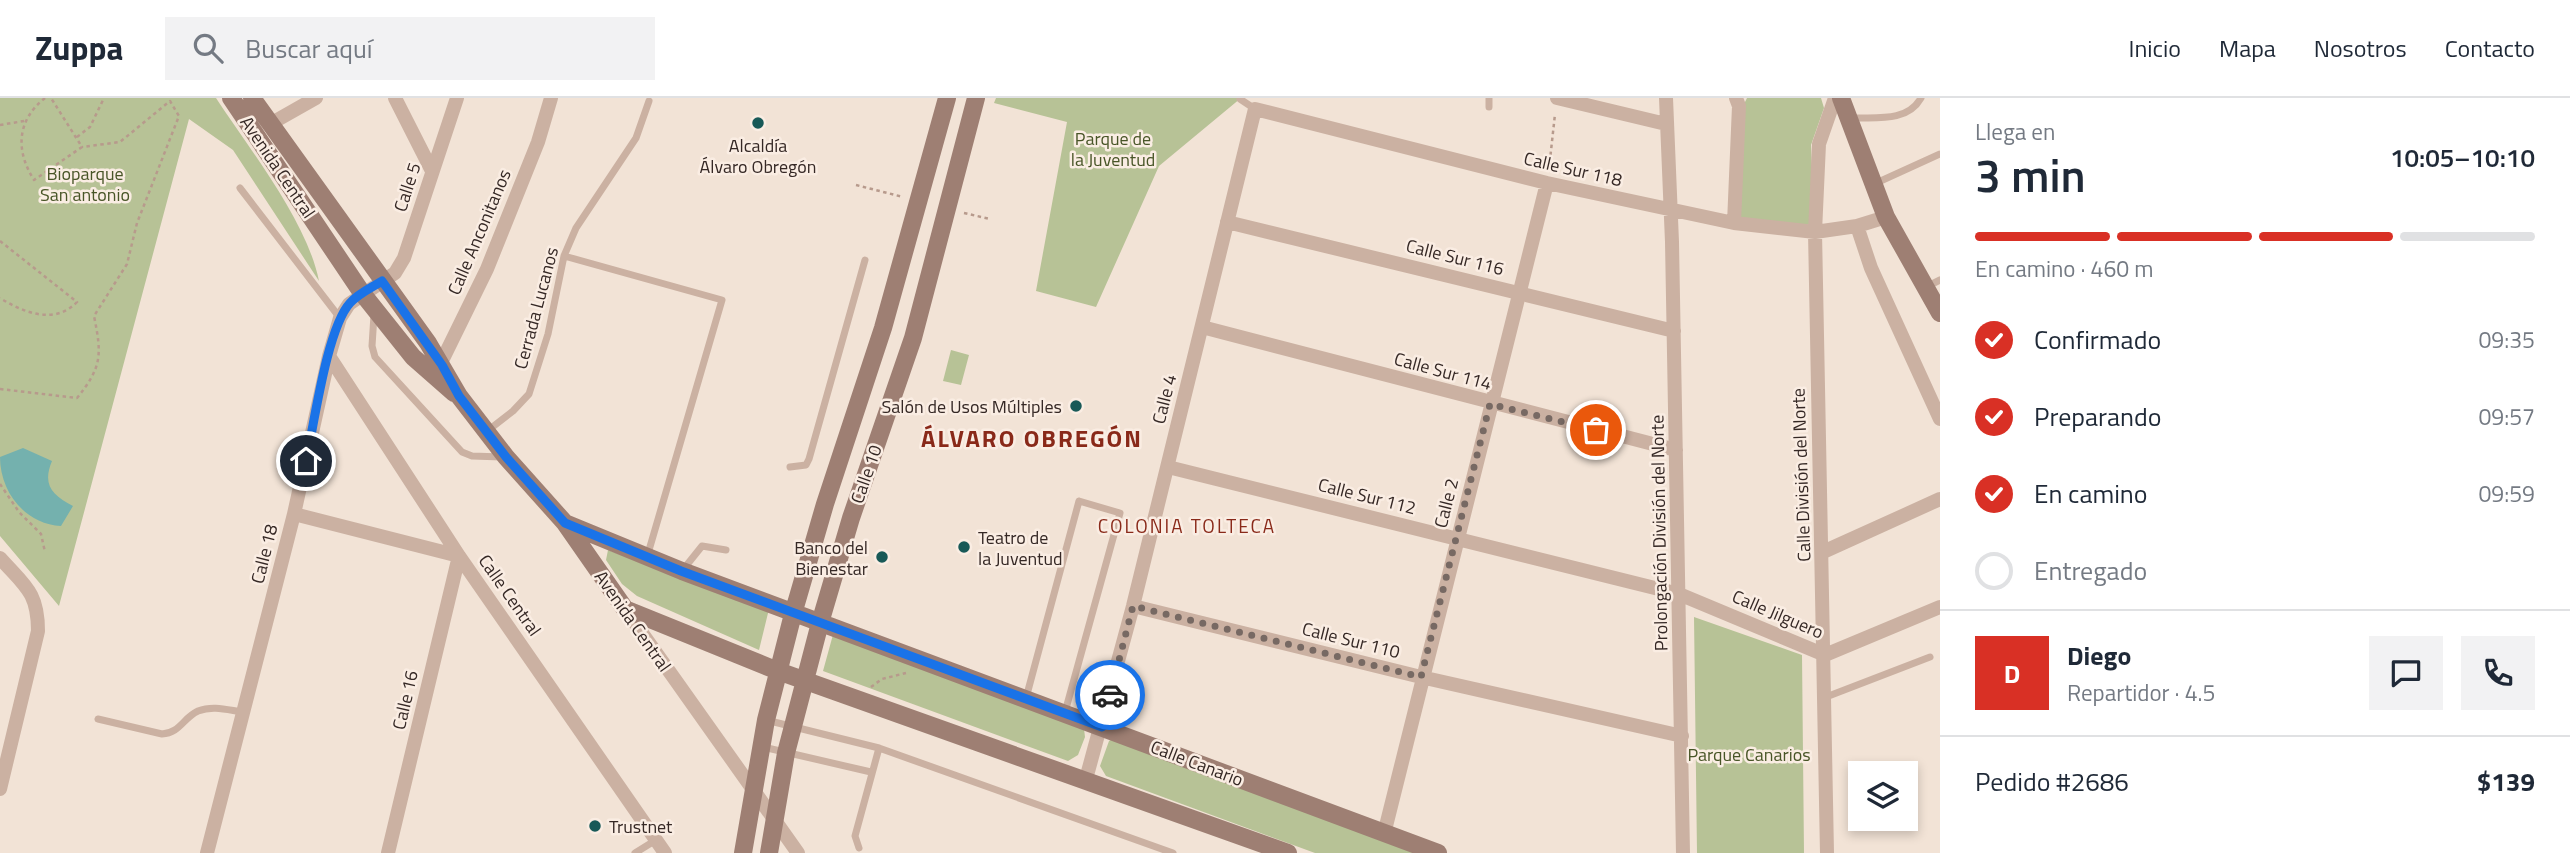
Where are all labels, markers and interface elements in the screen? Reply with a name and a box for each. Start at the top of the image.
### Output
search box [165,17,655,80]
text: Zuppa [35,23,123,73]
icon: search [189,29,227,67]
text: Buscar aquí [245,29,373,68]
text: Inicio [2129,30,2181,66]
text: Mapa [2219,30,2276,66]
text: Nosotros [2314,30,2407,66]
text: Contacto [2445,30,2535,66]
street label: Avenida Central [234,110,322,224]
text: Llega en [1975,114,2055,149]
marker: Alcaldía Álvaro Obregón [750,115,766,131]
park label: Parque de la Juventud [1071,125,1155,173]
place label: Alcaldía Álvaro Obregón [700,132,816,180]
text: 10:05–10:10 [2390,138,2535,177]
text: 3 min [1975,140,2086,210]
street label: Calle Sur 118 [1521,145,1625,193]
street label: Calle 5 [386,159,428,215]
park label: Bioparque San antonio [40,160,130,208]
street label: Calle Anconitanos [440,165,518,299]
street label: Calle Sur 116 [1403,232,1507,282]
street label: Cerrada Lucanos [507,244,565,372]
text: En camino · 460 m [1975,251,2153,286]
text: Confirmado [2034,320,2161,359]
icon: check [1975,321,2013,359]
text: 09:35 [2478,322,2535,357]
street label: Calle Sur 114 [1391,345,1495,397]
street label: Calle 4 [1145,371,1183,427]
street label: Calle División del Norte [1784,388,1818,562]
place label: Salón de Usos Múltiples [881,393,1062,420]
text: Preparando [2034,397,2161,436]
marker: Salón de Usos Múltiples [1068,398,1084,414]
icon: check [1975,398,2013,436]
text: 09:57 [2478,399,2535,434]
pin [1566,400,1626,460]
icon: bag [1577,411,1615,449]
street label: Prolongación División del Norte [1643,415,1675,651]
district label: ÁLVARO OBREGÓN [921,420,1143,456]
pin [276,431,336,491]
street label: Calle 10 [843,441,889,507]
icon: home [287,442,325,480]
street label: Calle Sur 112 [1315,471,1419,521]
text: En camino [2034,474,2148,513]
street label: Calle 2 [1427,475,1465,531]
icon: check [1975,475,2013,513]
text: 09:59 [2478,476,2535,511]
district label: COLONIA TOLTECA [1098,511,1276,540]
street label: Calle 18 [244,521,284,587]
place label: Teatro de la Juventud [978,524,1063,572]
place label: Banco del Bienestar [794,534,868,582]
marker: Teatro de la Juventud [956,539,972,555]
street label: Calle Central [472,549,548,641]
marker: Banco del Bienestar [874,549,890,565]
text: Entregado [2034,551,2147,590]
street label: Avenida Central [588,565,678,677]
street label: Calle Jilguero [1728,583,1828,645]
street label: Calle Sur 110 [1299,615,1403,665]
text: Diego [2067,636,2131,675]
button: chat [2369,636,2443,710]
button: phone [2461,636,2535,710]
text: D [2004,654,2020,693]
courier [1075,660,1145,730]
street label: Calle 16 [385,668,425,732]
text: Repartidor · 4.5 [2067,675,2215,710]
icon: car [1091,676,1129,714]
street label: Calle Canario [1147,733,1247,793]
park label: Parque Canarios [1687,741,1811,768]
map controls [1848,761,1918,831]
button: layers [1848,761,1918,831]
text: Pedido #2686 [1975,762,2129,801]
text: $139 [2477,762,2535,801]
place label: Trustnet [609,813,673,840]
marker: Trustnet [587,818,603,834]

